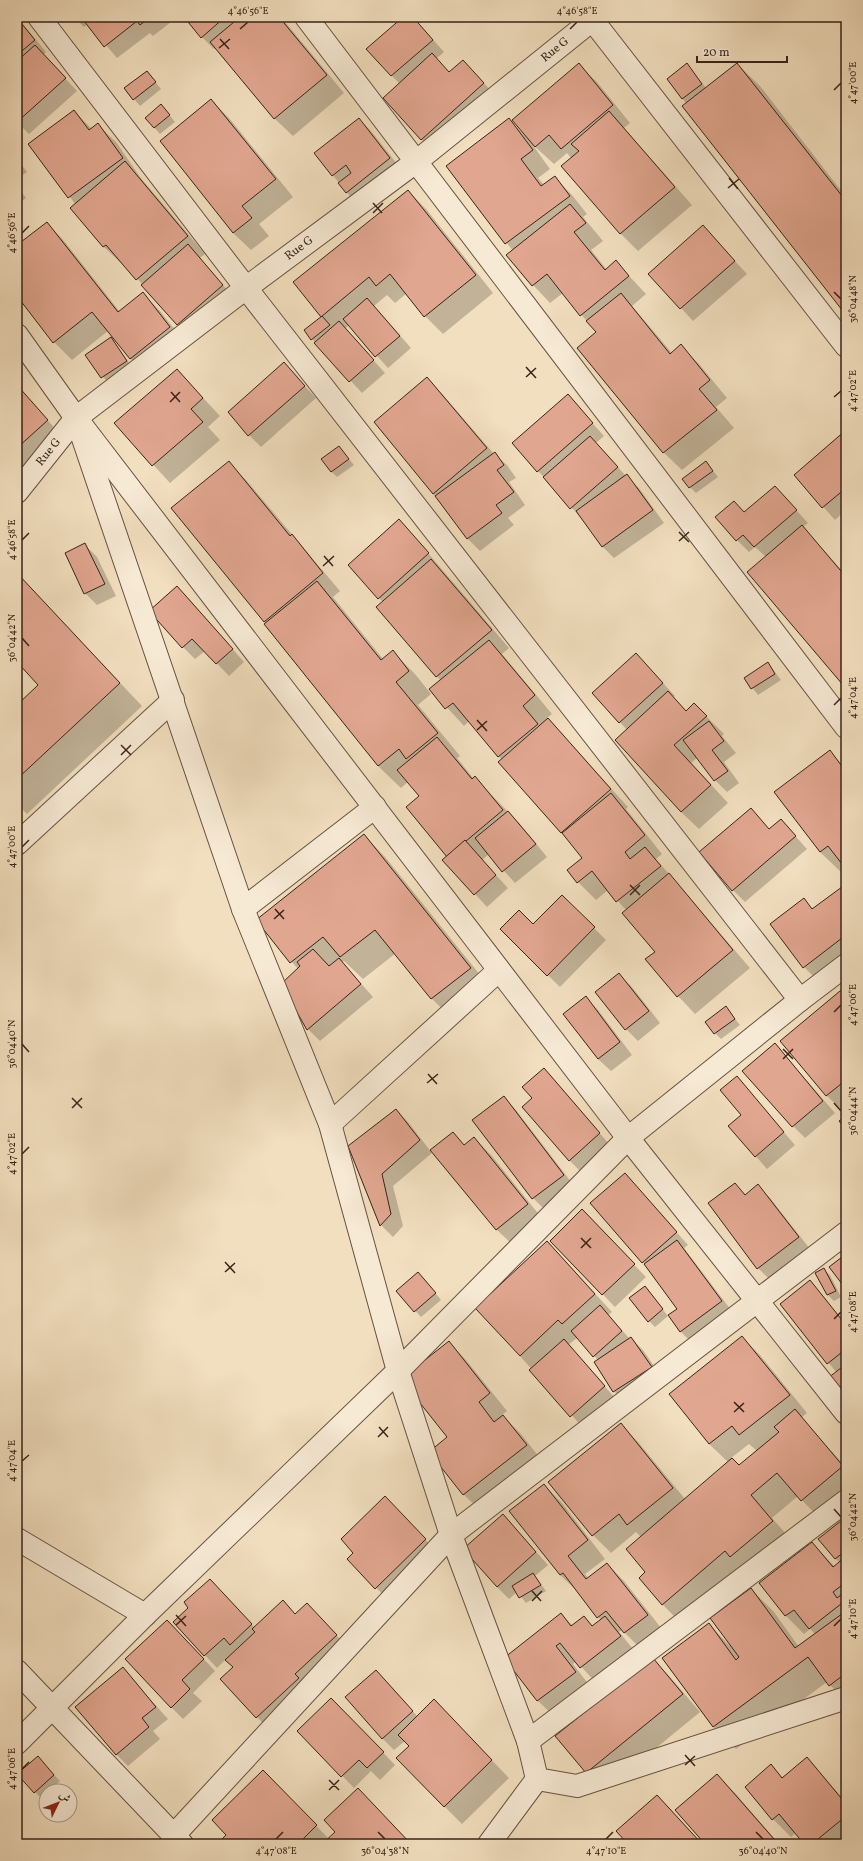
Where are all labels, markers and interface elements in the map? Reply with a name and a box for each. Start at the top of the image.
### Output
text: 4°46'56"E [228,4,268,18]
text: 4°46'58"E [557,4,597,18]
street label: Rue G [538,34,573,66]
scale bar [697,38,787,64]
text: 20 m [703,45,730,61]
text: 4°47'00"E [846,62,860,104]
text: 4°46'56"E [5,213,19,253]
street label: Rue G [282,233,317,264]
text: 36°04'48"N [846,274,860,323]
text: 4°47'02"E [846,370,860,412]
street label: Rue G [33,435,65,470]
text: 4°46'58"E [5,520,19,560]
text: 36°04'42"N [5,613,19,662]
text: 4°47'04"E [846,677,860,719]
text: 4°47'00"E [5,826,19,868]
text: 4°47'06"E [846,984,860,1026]
text: 36°04'40"N [5,1019,19,1068]
text: 36°04'44"N [846,1086,860,1135]
text: 4°47'02"E [5,1133,19,1175]
text: 4°47'08"E [846,1291,860,1333]
text: 4°47'04"E [5,1440,19,1482]
text: 36°04'42"N [846,1492,860,1541]
text: 4°47'10"E [846,1599,860,1639]
text: 4°47'06"E [5,1748,19,1790]
north arrow [38,1783,78,1823]
text: ش [55,1788,73,1806]
text: 4°47'08"E [255,1844,297,1858]
text: 36°04'38"N [361,1844,410,1858]
text: 4°47'10"E [586,1844,626,1858]
text: 36°04'40"N [739,1844,788,1858]

